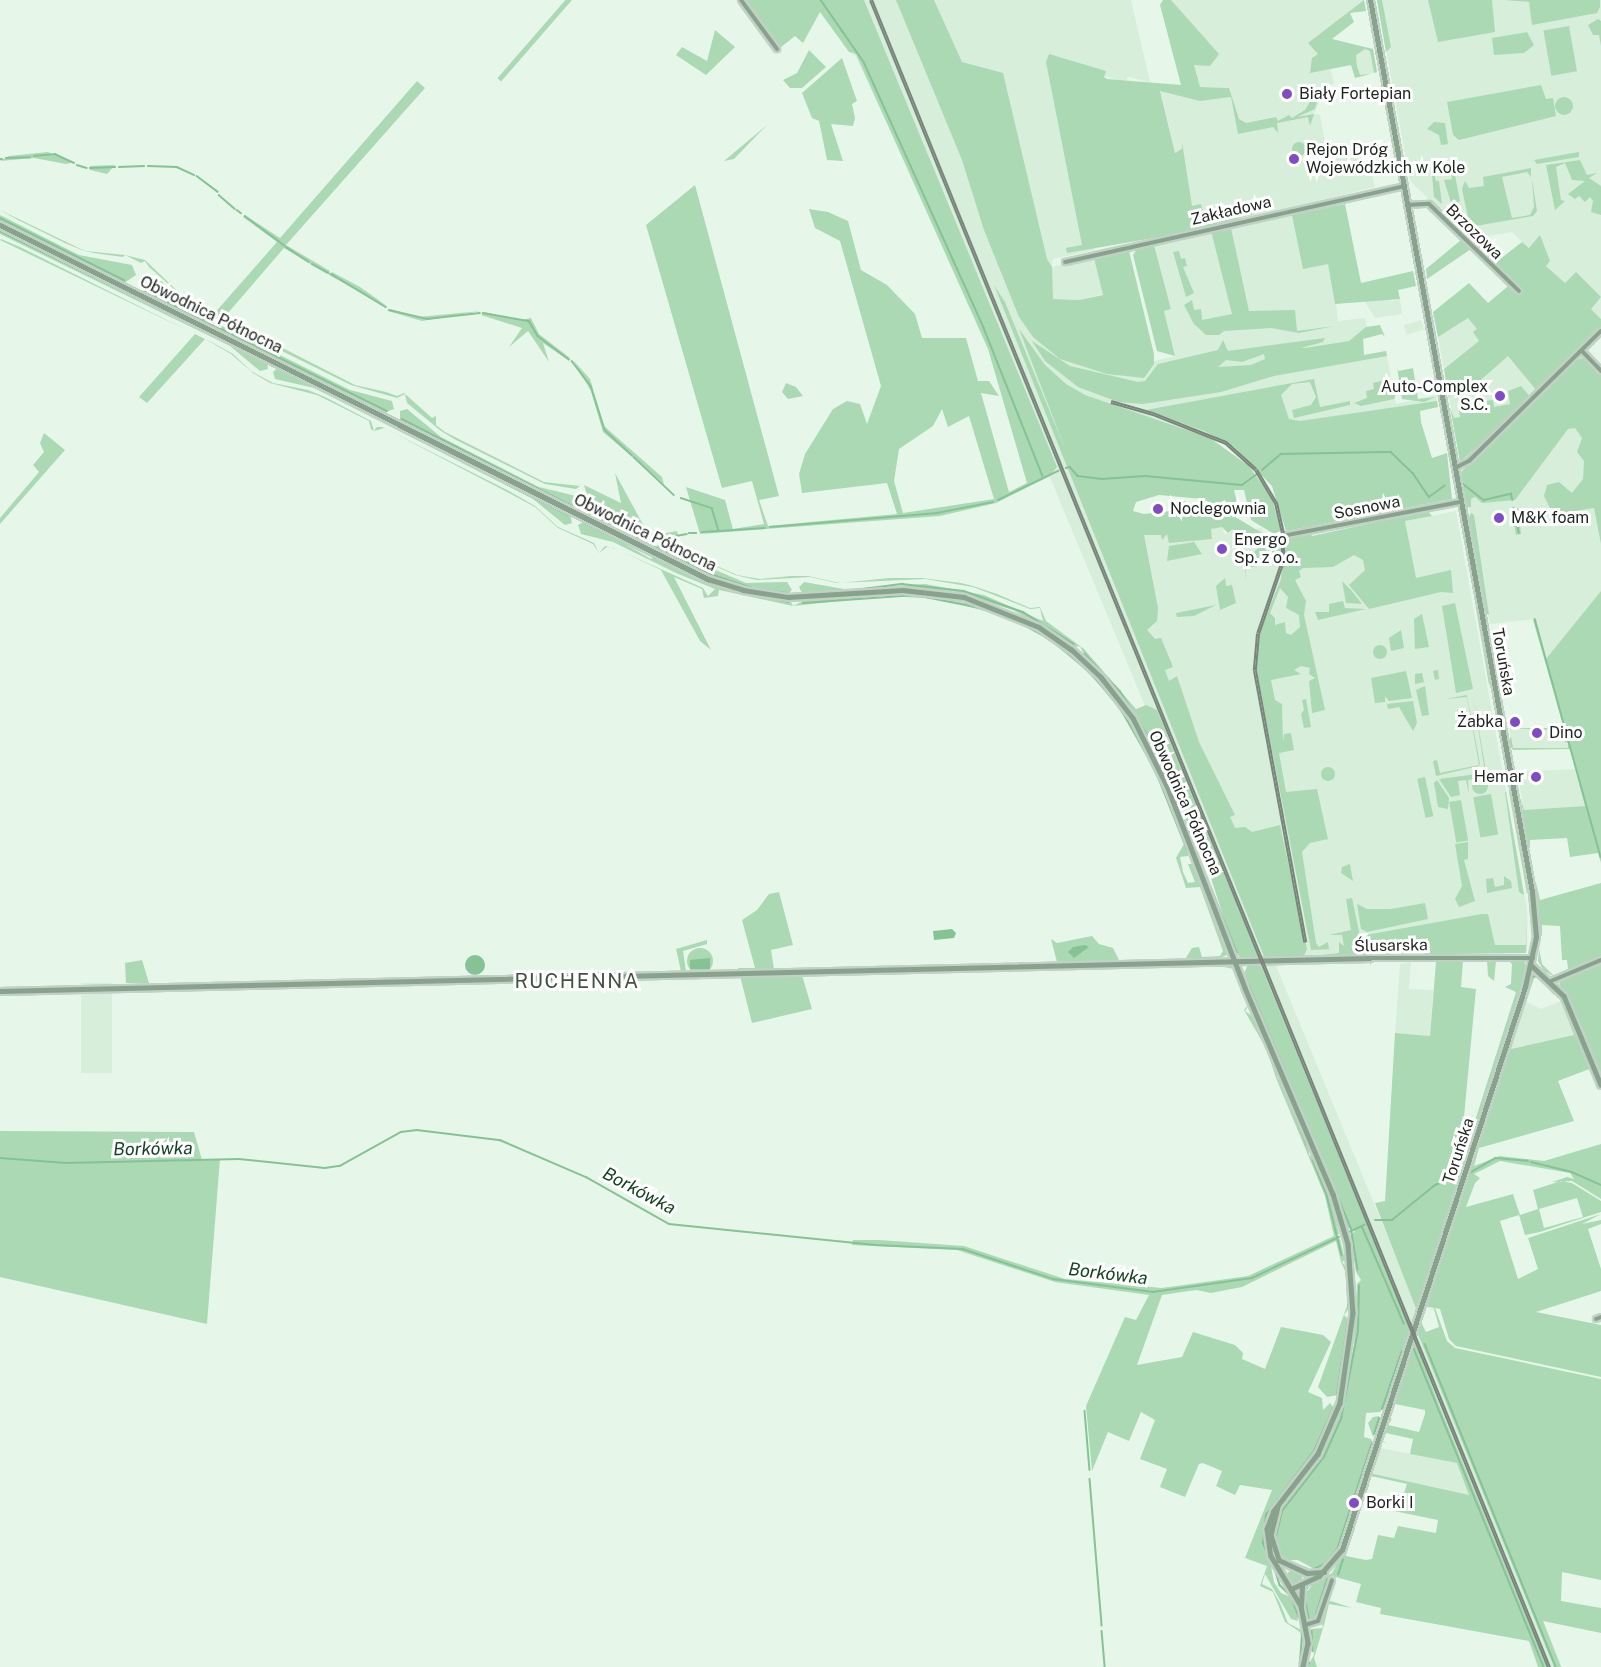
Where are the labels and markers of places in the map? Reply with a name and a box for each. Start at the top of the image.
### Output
place label: Biały Fortepian [1299,84,1411,104]
marker: Biały Fortepian [1280,87,1294,101]
place label: Rejon Dróg Wojewódzkich w Kole [1306,140,1465,178]
marker: Rejon Dróg Wojewódzkich w Kole [1287,152,1301,166]
place label: Auto-Complex S.C. [1381,377,1488,415]
marker: Auto-Complex S.C. [1493,389,1507,403]
place label: Noclegownia [1170,499,1266,519]
marker: Noclegownia [1151,502,1165,516]
place label: M&K foam [1511,508,1589,528]
marker: M&K foam [1492,511,1506,525]
place label: Energo Sp. z o.o. [1234,530,1299,568]
marker: Energo Sp. z o.o. [1215,542,1229,556]
place label: Żabka [1457,712,1503,732]
marker: Żabka [1508,715,1522,729]
place label: Dino [1549,723,1582,743]
marker: Dino [1530,726,1544,740]
place label: Hemar [1474,767,1524,787]
marker: Hemar [1529,770,1543,784]
place label: Borki I [1366,1493,1413,1513]
marker: Borki I [1347,1496,1361,1510]

